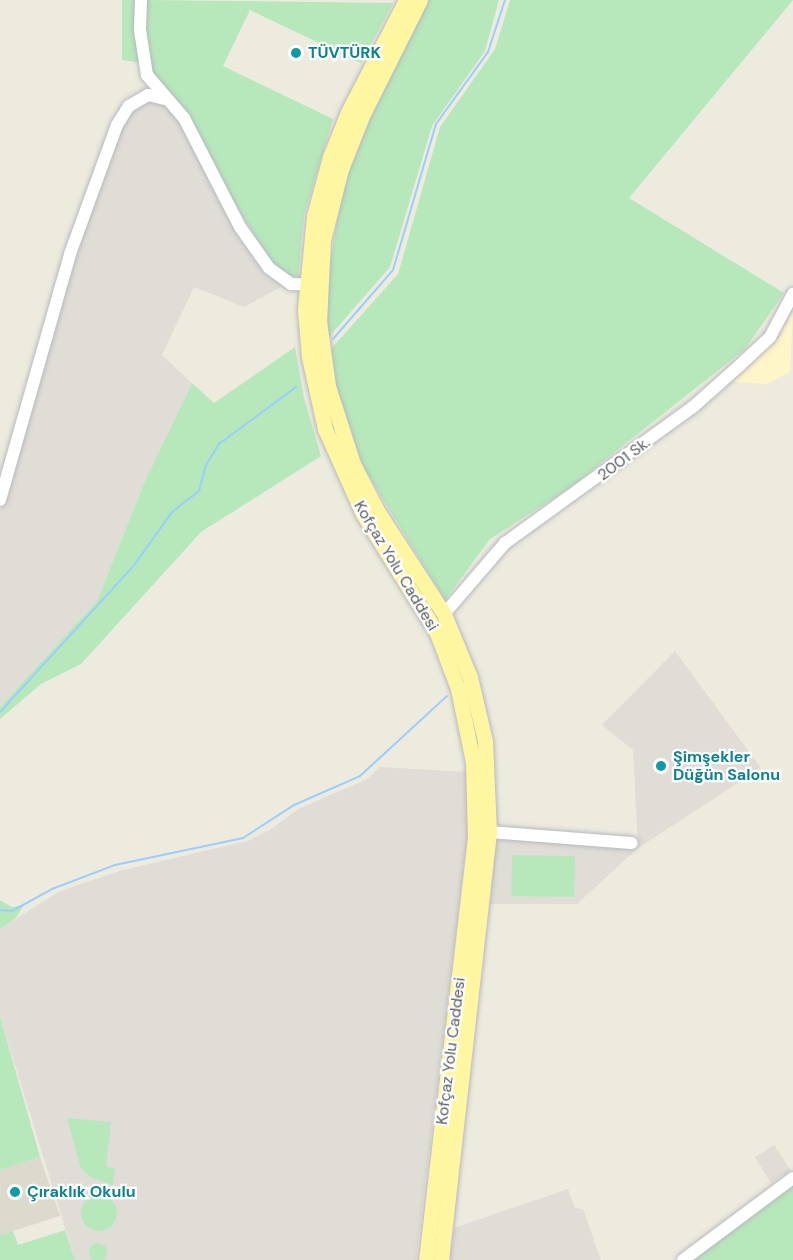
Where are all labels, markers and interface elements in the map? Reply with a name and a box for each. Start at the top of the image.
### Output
place label: TÜVTÜRK [308,43,381,63]
marker: TÜVTÜRK [289,46,303,60]
street label: 2001 Sk. [594,433,654,485]
street label: Kofçaz Yolu Caddesi [350,497,442,635]
place label: Şimşekler Düğün Salonu [673,747,780,785]
marker: Şimşekler Düğün Salonu [654,759,668,773]
street label: Kofçaz Yolu Caddesi [432,976,470,1126]
place label: Çıraklık Okulu [27,1182,136,1202]
marker: Çıraklık Okulu [8,1185,22,1199]

